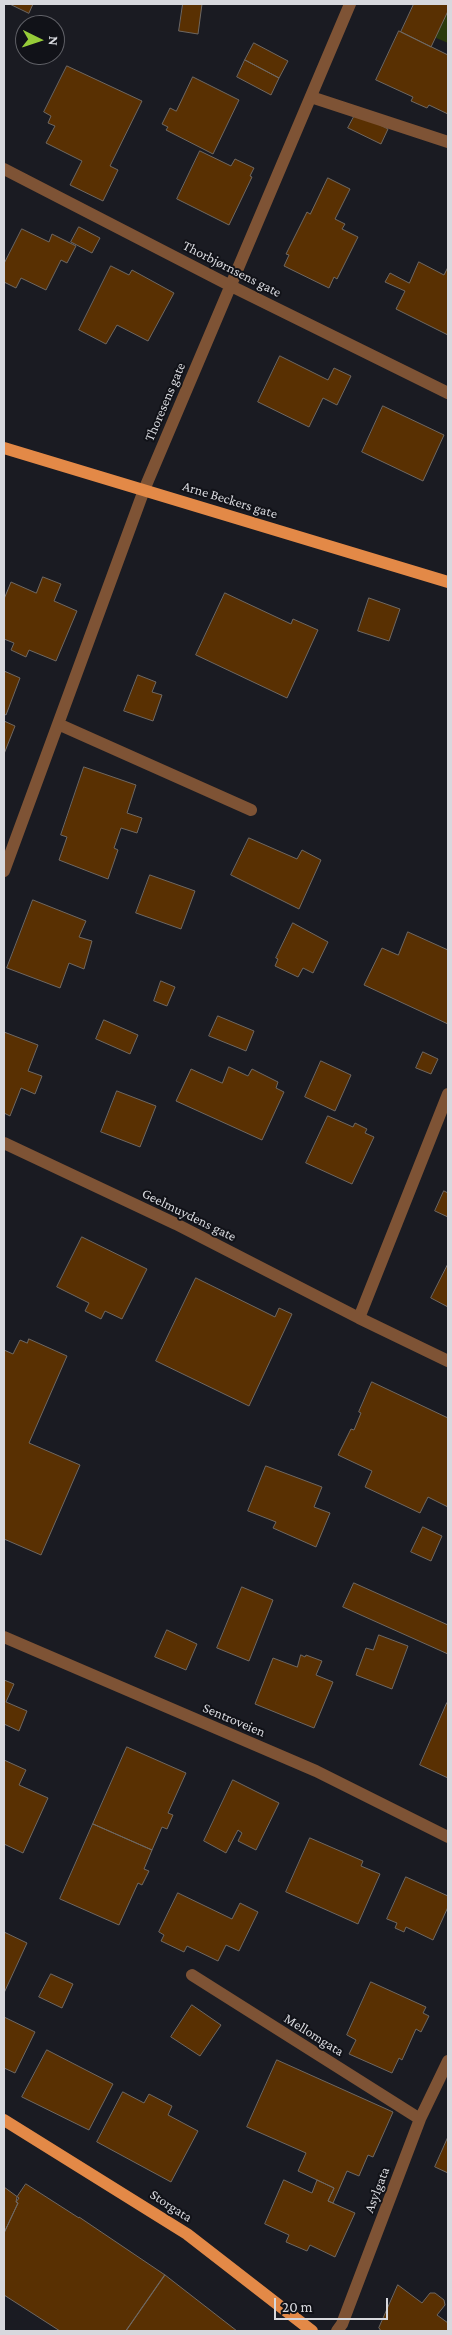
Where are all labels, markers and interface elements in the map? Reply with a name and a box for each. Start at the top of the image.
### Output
north arrow [15,15,65,65]
text: N [46,36,62,46]
street label: Thorbjørnsens gate [180,237,284,301]
street label: Thoresens gate [141,360,189,444]
street label: Arne Beckers gate [180,478,280,522]
street label: Geelmuydens gate [139,1185,239,1245]
street label: Sentroveien [200,1699,268,1741]
street label: Mellomgata [281,2010,347,2060]
street label: Asylgata [361,2165,393,2215]
street label: Storgata [147,2186,195,2226]
scale bar [277,2288,391,2320]
text: 20 m [282,2299,313,2315]

